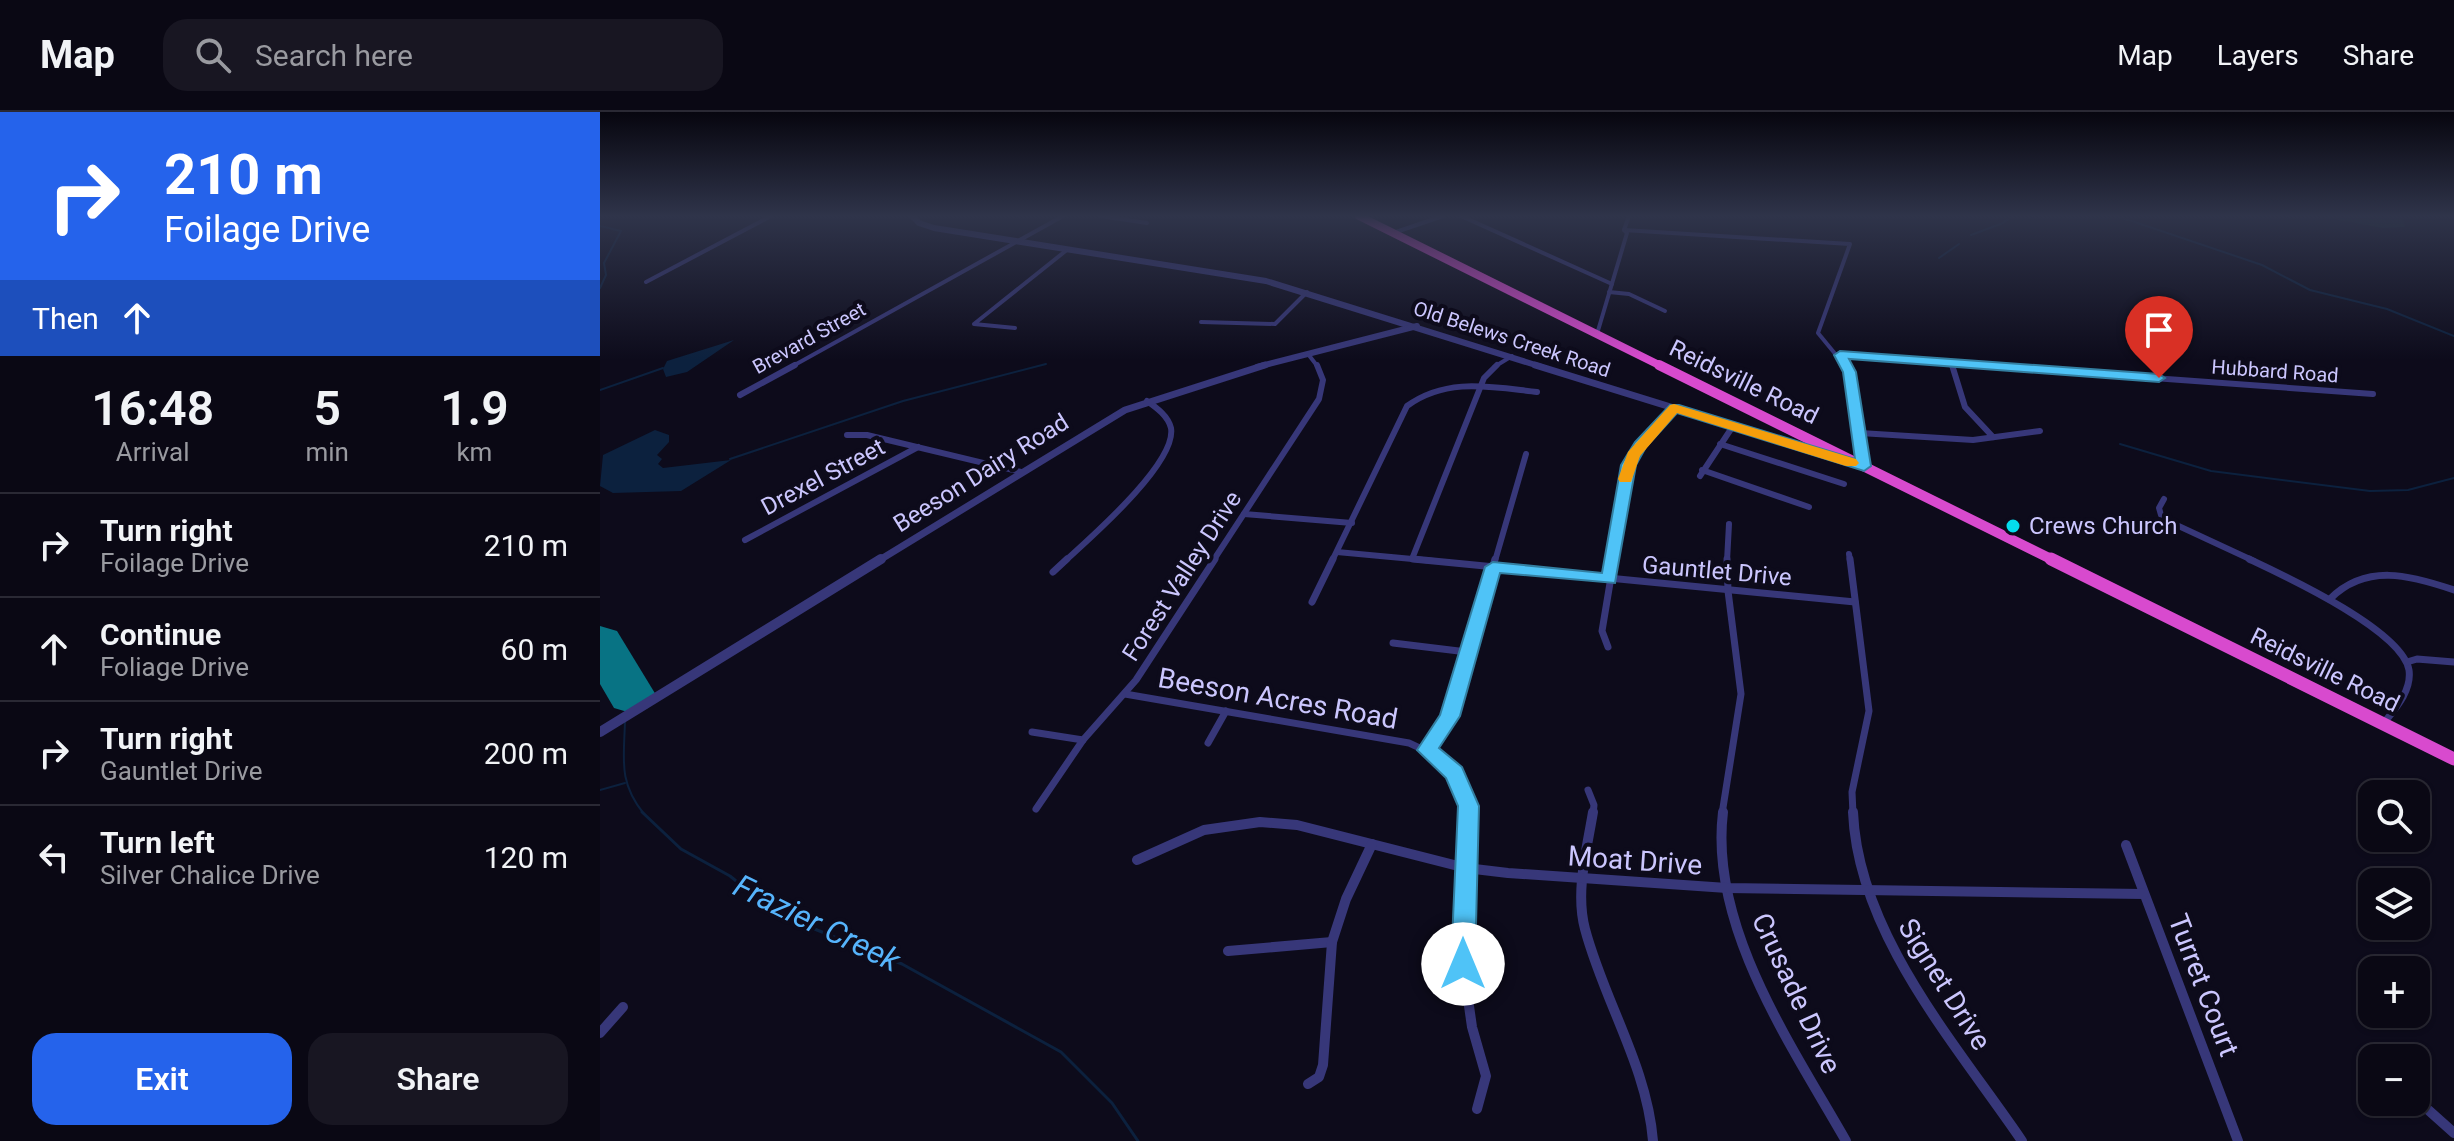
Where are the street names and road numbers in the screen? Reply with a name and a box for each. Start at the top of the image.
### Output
street label: Old Belews Creek Road [1411,296,1613,382]
street label: Brevard Street [748,297,870,379]
street label: Reidsville Road [1665,334,1823,430]
street label: Hubbard Road [2211,355,2339,387]
street label: Beeson Dairy Road [888,408,1074,538]
street label: Drexel Street [756,433,890,521]
street label: Forest Valley Drive [1117,486,1247,666]
street label: Gauntlet Drive [1641,551,1793,591]
street label: Reidsville Road [2246,622,2404,718]
street label: Beeson Acres Road [1156,661,1400,736]
street label: Moat Drive [1567,839,1703,882]
street label: Crusade Drive [1745,908,1848,1079]
street label: Turret Court [2161,909,2246,1061]
street label: Signet Drive [1891,913,1998,1056]

